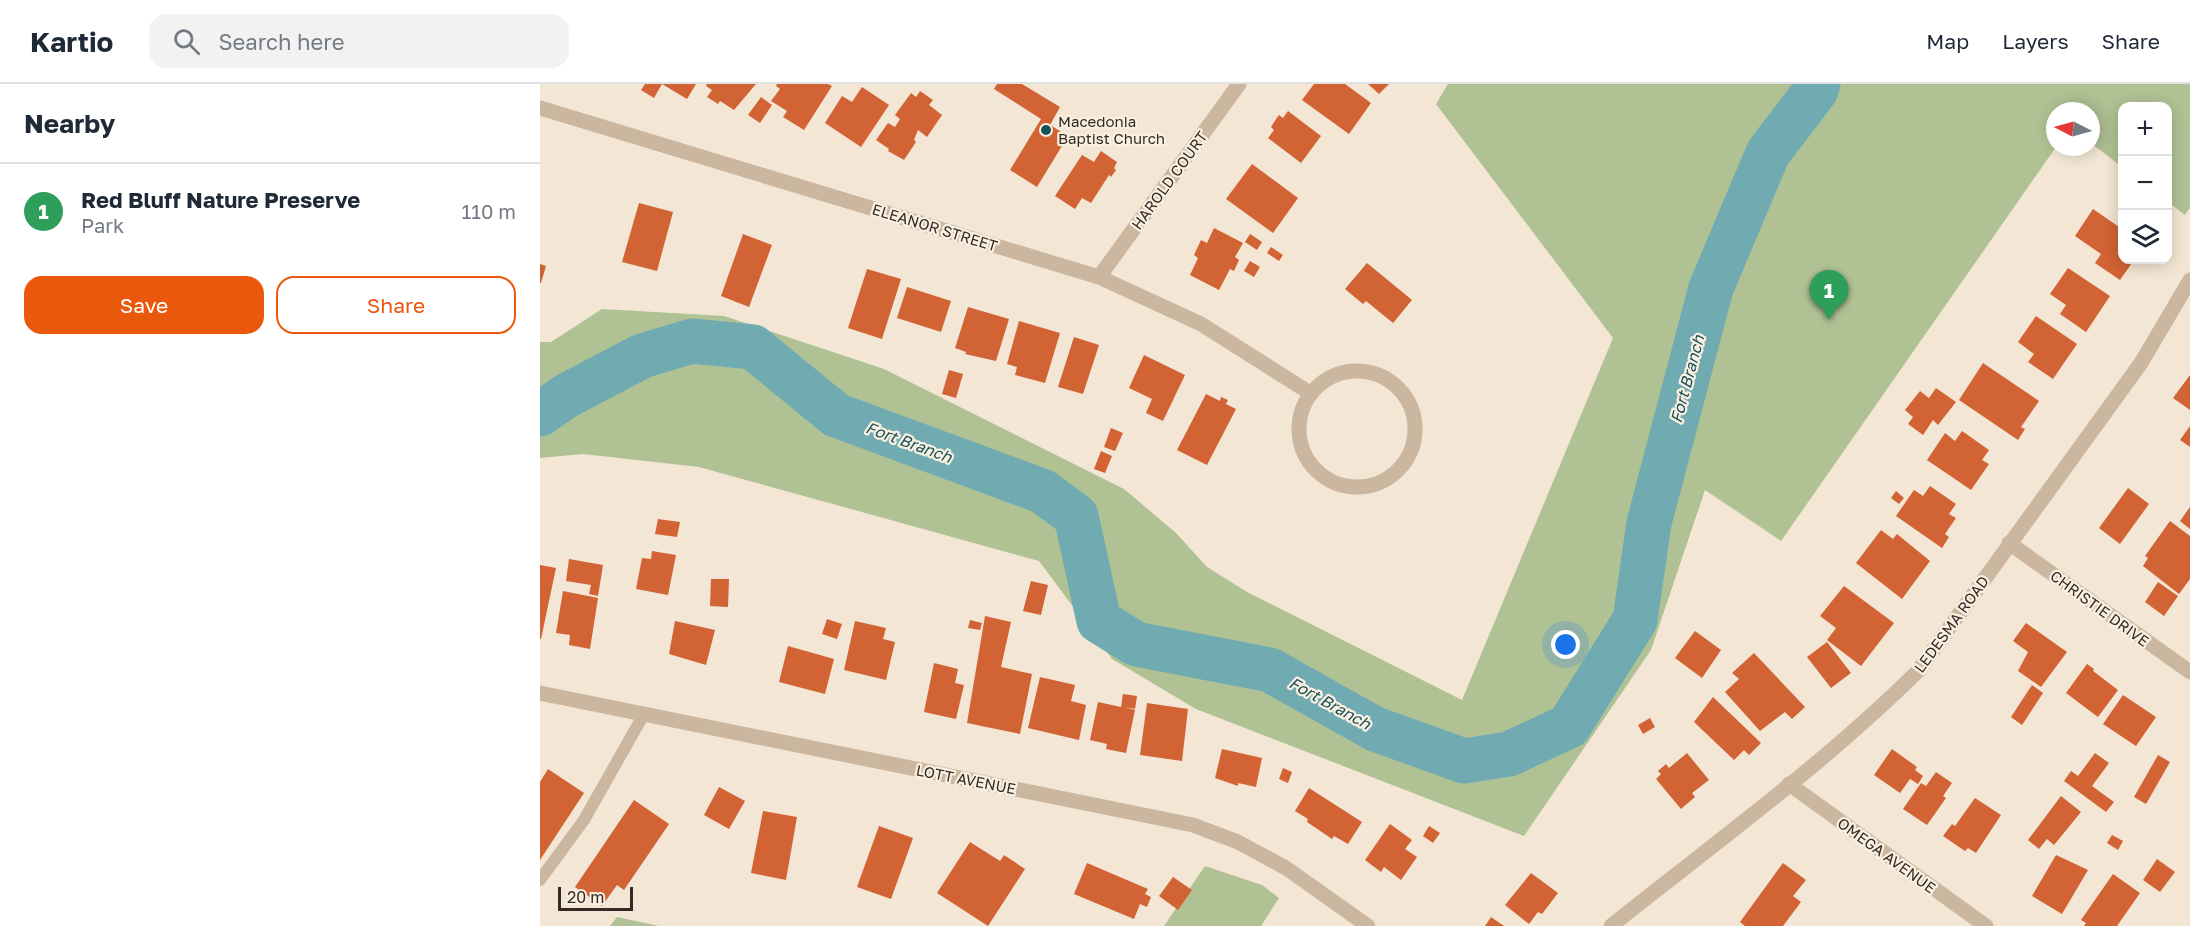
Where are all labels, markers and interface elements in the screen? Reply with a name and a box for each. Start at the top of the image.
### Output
search box [149,14,569,68]
text: Kartio [30,25,113,58]
icon: search [170,25,203,58]
text: Search here [218,28,344,55]
text: Map [1926,28,1969,54]
text: Layers [2002,28,2069,54]
text: Share [2102,28,2160,54]
north arrow [2046,102,2100,156]
map controls [2118,102,2172,264]
button: + [2118,102,2172,156]
text: Nearby [24,108,115,139]
place label: Macedonia Baptist Church [1058,112,1165,147]
marker: Macedonia Baptist Church [1039,123,1053,137]
street label: HAROLD COURT [1127,127,1211,233]
button: − [2118,156,2172,210]
text: Red Bluff Nature Preserve [81,186,360,213]
text: 1 [38,199,49,223]
text: 110 m [462,199,516,223]
street label: ELEANOR STREET [870,199,1000,255]
button: layers [2118,210,2172,264]
text: Park [81,213,124,237]
pin: 1 [1810,270,1848,320]
button: Save [24,276,264,334]
button: Share [276,276,516,334]
water label: Fort Branch [1666,332,1709,425]
water label: Fort Branch [863,417,956,467]
street label: CHRISTIE DRIVE [2047,566,2153,650]
street label: LEDESMA ROAD [1910,572,1992,676]
your location [1551,630,1580,659]
water label: Fort Branch [1286,672,1375,734]
street label: LOTT AVENUE [915,761,1017,797]
street label: OMEGA AVENUE [1835,813,1939,897]
scale bar [558,884,633,912]
text: 20 m [567,887,604,907]

